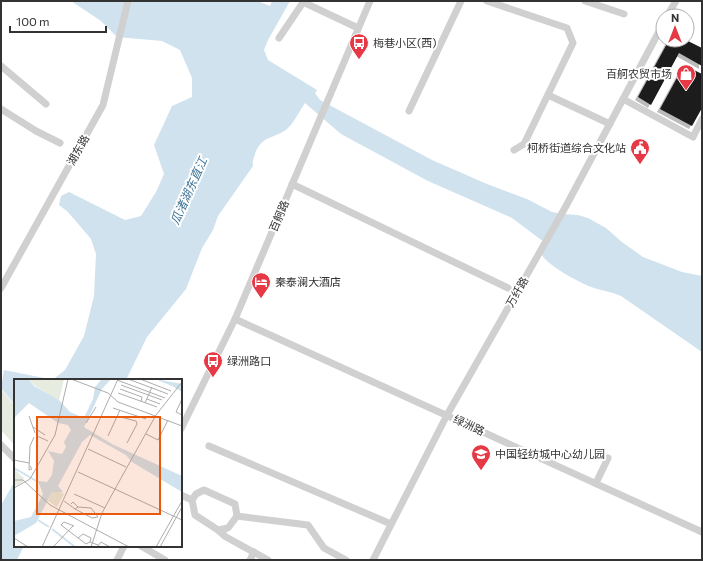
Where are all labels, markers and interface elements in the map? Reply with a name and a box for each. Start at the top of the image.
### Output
scale bar [10,8,106,34]
north arrow [655,8,695,48]
text: N [671,11,679,24]
text: 100 m [16,14,50,28]
bus stop icon: 梅巷小区(西) [348,32,370,60]
place label: 梅巷小区(西) [373,36,436,49]
shop icon: 百舸农贸市场 [675,63,697,91]
place label: 百舸农贸市场 [606,67,672,80]
street label: 湖东路 [64,132,91,167]
public building icon: 柯桥街道综合文化站 [629,137,651,165]
place label: 柯桥街道综合文化站 [527,141,626,154]
water label: 瓜渚湖东直江 [167,153,210,226]
street label: 百舸路 [266,198,291,234]
hotel icon: 秦泰澜大酒店 [250,271,272,299]
street label: 万纤路 [503,274,530,309]
place label: 秦泰澜大酒店 [275,275,341,288]
bus stop icon: 绿洲路口 [202,350,224,378]
place label: 绿洲路口 [227,354,271,367]
inset map [14,379,182,547]
street label: 绿洲路 [452,412,487,437]
school or university icon: 中国轻纺城中心幼儿园 [470,443,492,471]
place label: 中国轻纺城中心幼儿园 [495,447,605,460]

